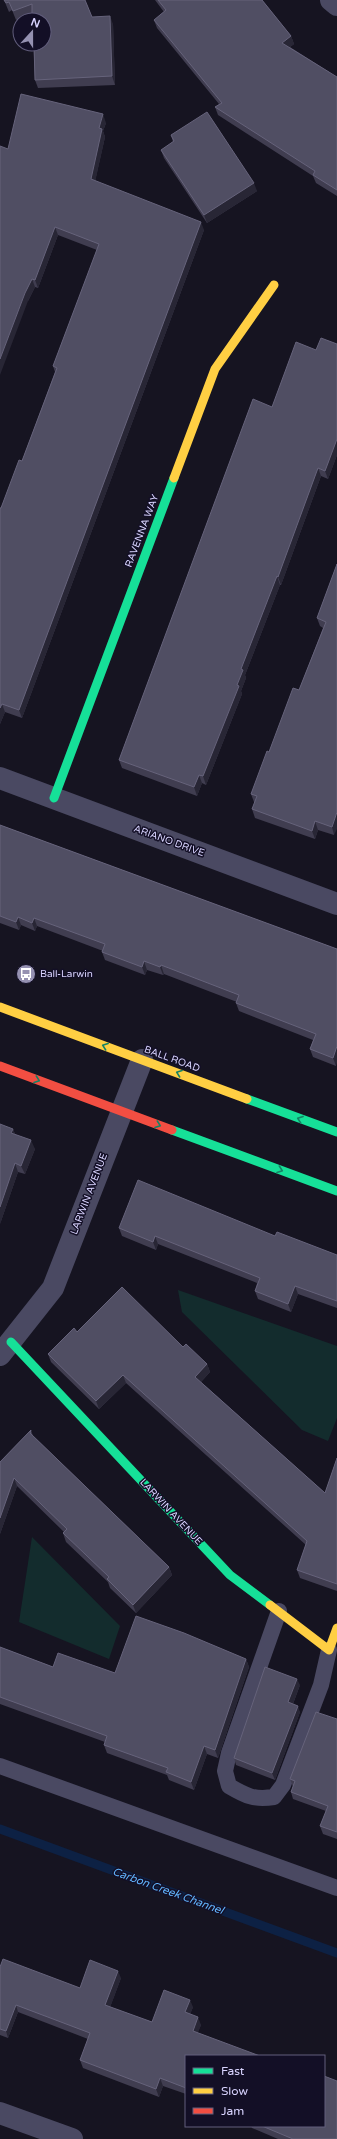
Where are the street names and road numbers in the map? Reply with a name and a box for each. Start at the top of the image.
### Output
street label: RAVENNA WAY [123,492,162,569]
street label: ARIANO DRIVE [132,823,206,859]
street label: BALL ROAD [142,1043,202,1075]
street label: LARWIN AVENUE [68,1152,110,1236]
street label: LARWIN AVENUE [137,1476,205,1548]

